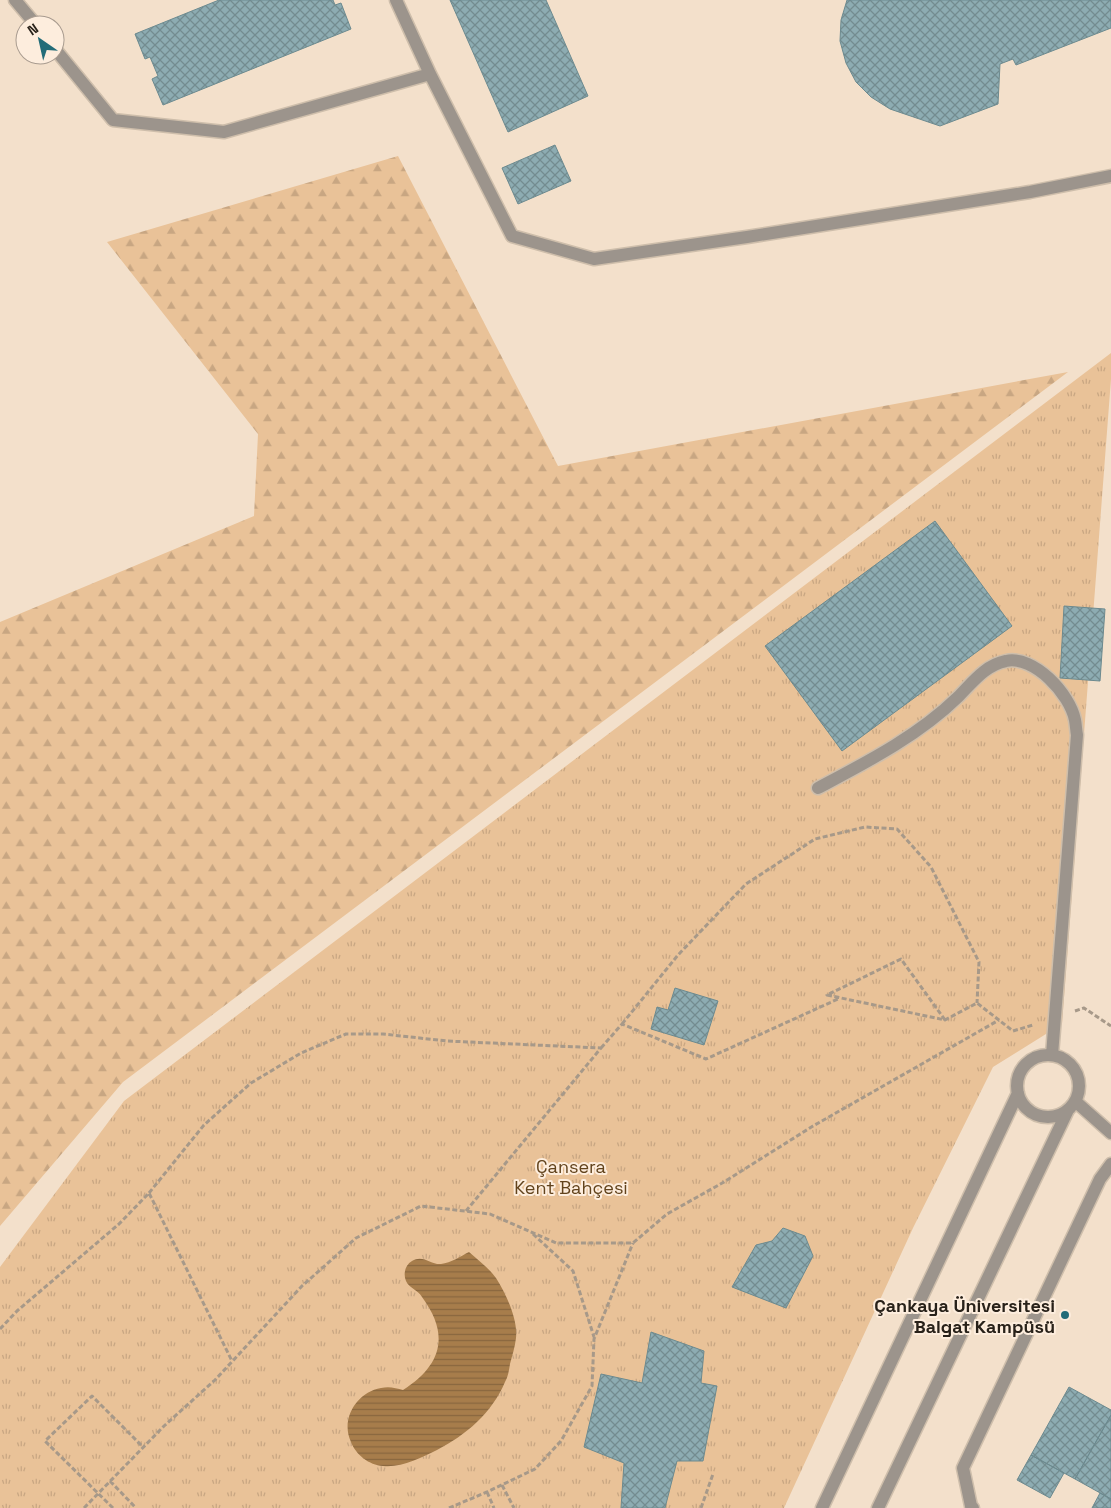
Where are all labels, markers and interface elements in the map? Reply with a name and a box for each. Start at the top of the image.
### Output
north arrow [15,15,65,65]
text: N [24,19,42,39]
park label: Çansera Kent Bahçesi [514,1155,628,1199]
place label: Çankaya Üniversitesi Balgat Kampüsü [874,1294,1055,1338]
marker: Çankaya Üniversitesi Balgat Kampüsü [1059,1309,1071,1321]

